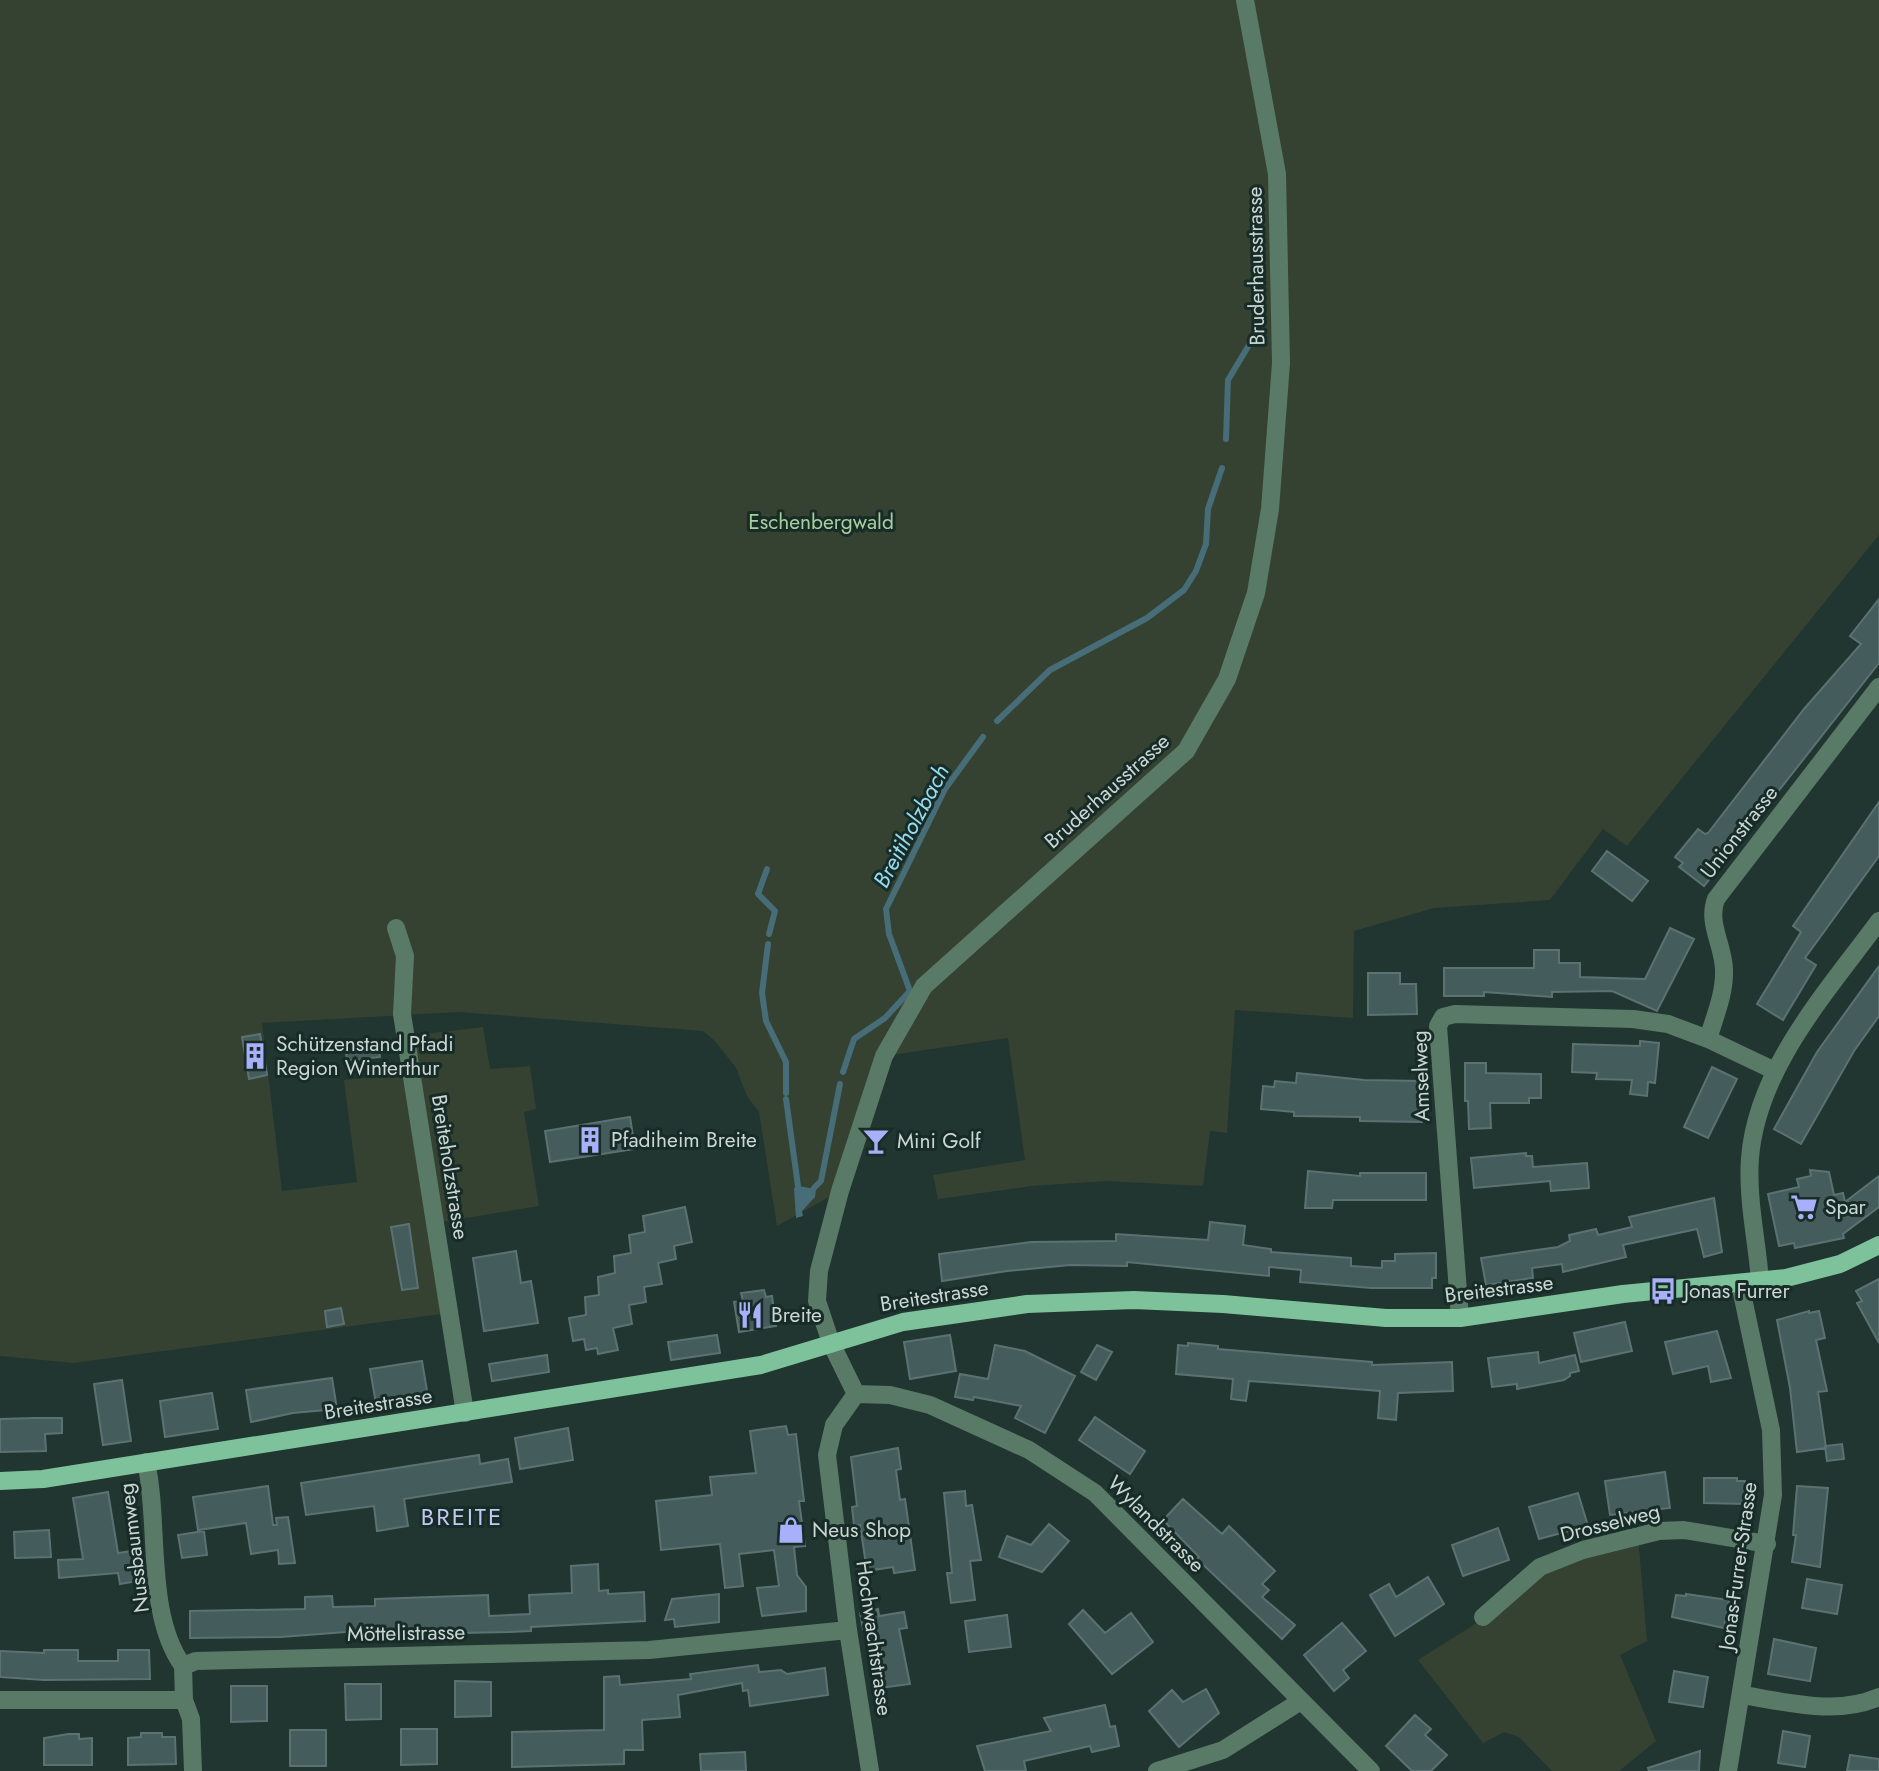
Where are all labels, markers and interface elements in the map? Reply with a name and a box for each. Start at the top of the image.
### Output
street label: Bruderhausstrasse [1240,186,1272,346]
park label: Eschenbergwald [748,507,894,537]
street label: Bruderhausstrasse [1038,727,1176,855]
water label: Breitiholzbach [864,758,958,894]
street label: Unionstrasse [1693,779,1785,885]
place label: Schützenstand Pfadi Region Winterthur [276,1029,454,1083]
street label: Amselweg [1404,1030,1438,1122]
building icon: Schützenstand Pfadi Region Winterthur [240,1041,270,1071]
street label: Breiteholzstrasse [424,1092,476,1242]
building icon: Pfadiheim Breite [575,1125,605,1155]
place label: Pfadiheim Breite [611,1125,757,1155]
bar icon: Mini Golf [861,1126,891,1156]
place label: Mini Golf [897,1126,982,1156]
supermarket icon: Spar [1789,1192,1819,1222]
place label: Spar [1825,1192,1867,1222]
street label: Breitestrasse [1443,1267,1555,1311]
street label: Breitestrasse [878,1273,990,1319]
bus stop icon: Jonas Furrer [1648,1276,1678,1306]
place label: Jonas Furrer [1681,1276,1790,1306]
restaurant icon: Breite [735,1300,765,1330]
place label: Breite [771,1300,822,1330]
street label: Breitestrasse [322,1381,434,1427]
street label: Wylandstrasse [1101,1469,1211,1579]
street label: Jonas-Furrer-Strasse [1711,1480,1765,1655]
street label: Nussbaumweg [111,1481,157,1615]
street label: Drosselweg [1557,1496,1663,1550]
district label: BREITE [421,1499,503,1534]
shop icon: Neus Shop [776,1515,806,1545]
place label: Neus Shop [812,1515,911,1545]
street label: Hochwachtstrasse [848,1558,900,1718]
street label: Möttelistrasse [347,1617,466,1649]

